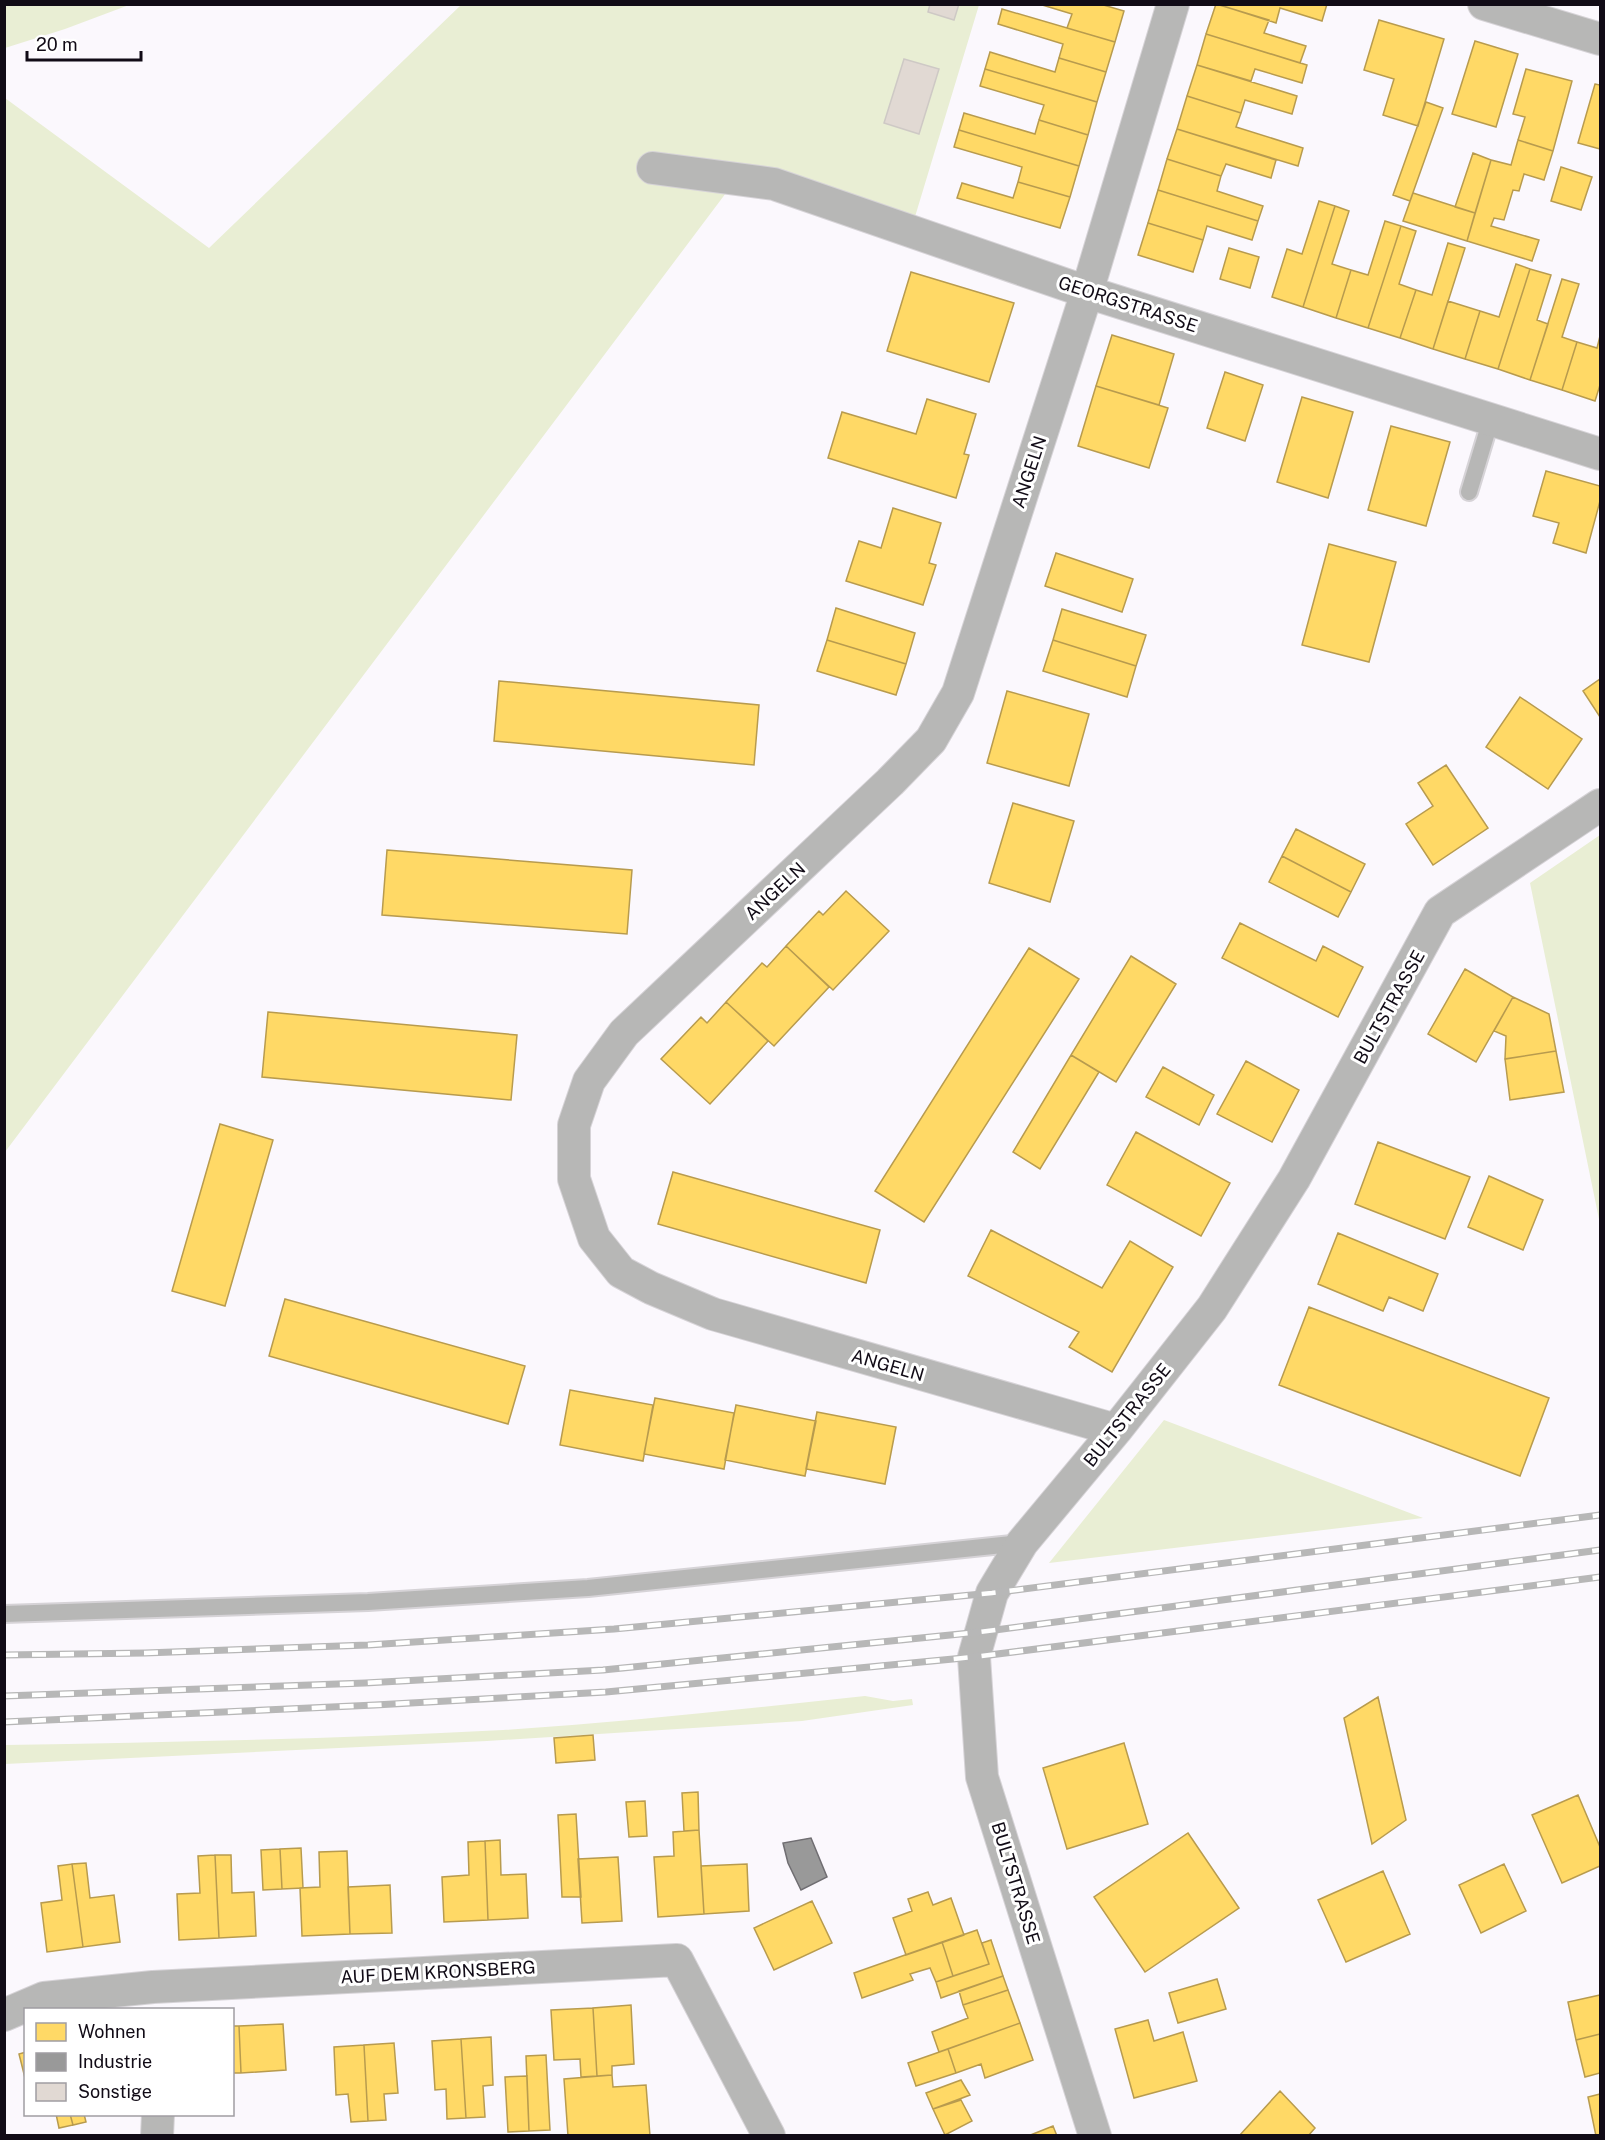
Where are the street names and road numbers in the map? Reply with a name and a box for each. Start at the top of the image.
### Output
street label: GEORGSTRASSE [1056,272,1200,336]
street label: ANGELN [1007,433,1051,511]
street label: ANGELN [740,858,810,924]
street label: BULTSTRASSE [1349,947,1429,1067]
street label: ANGELN [849,1345,927,1385]
street label: BULTSTRASSE [1079,1359,1175,1471]
street label: BULTSTRASSE [987,1819,1045,1947]
street label: AUF DEM KRONSBERG [340,1956,536,1988]

